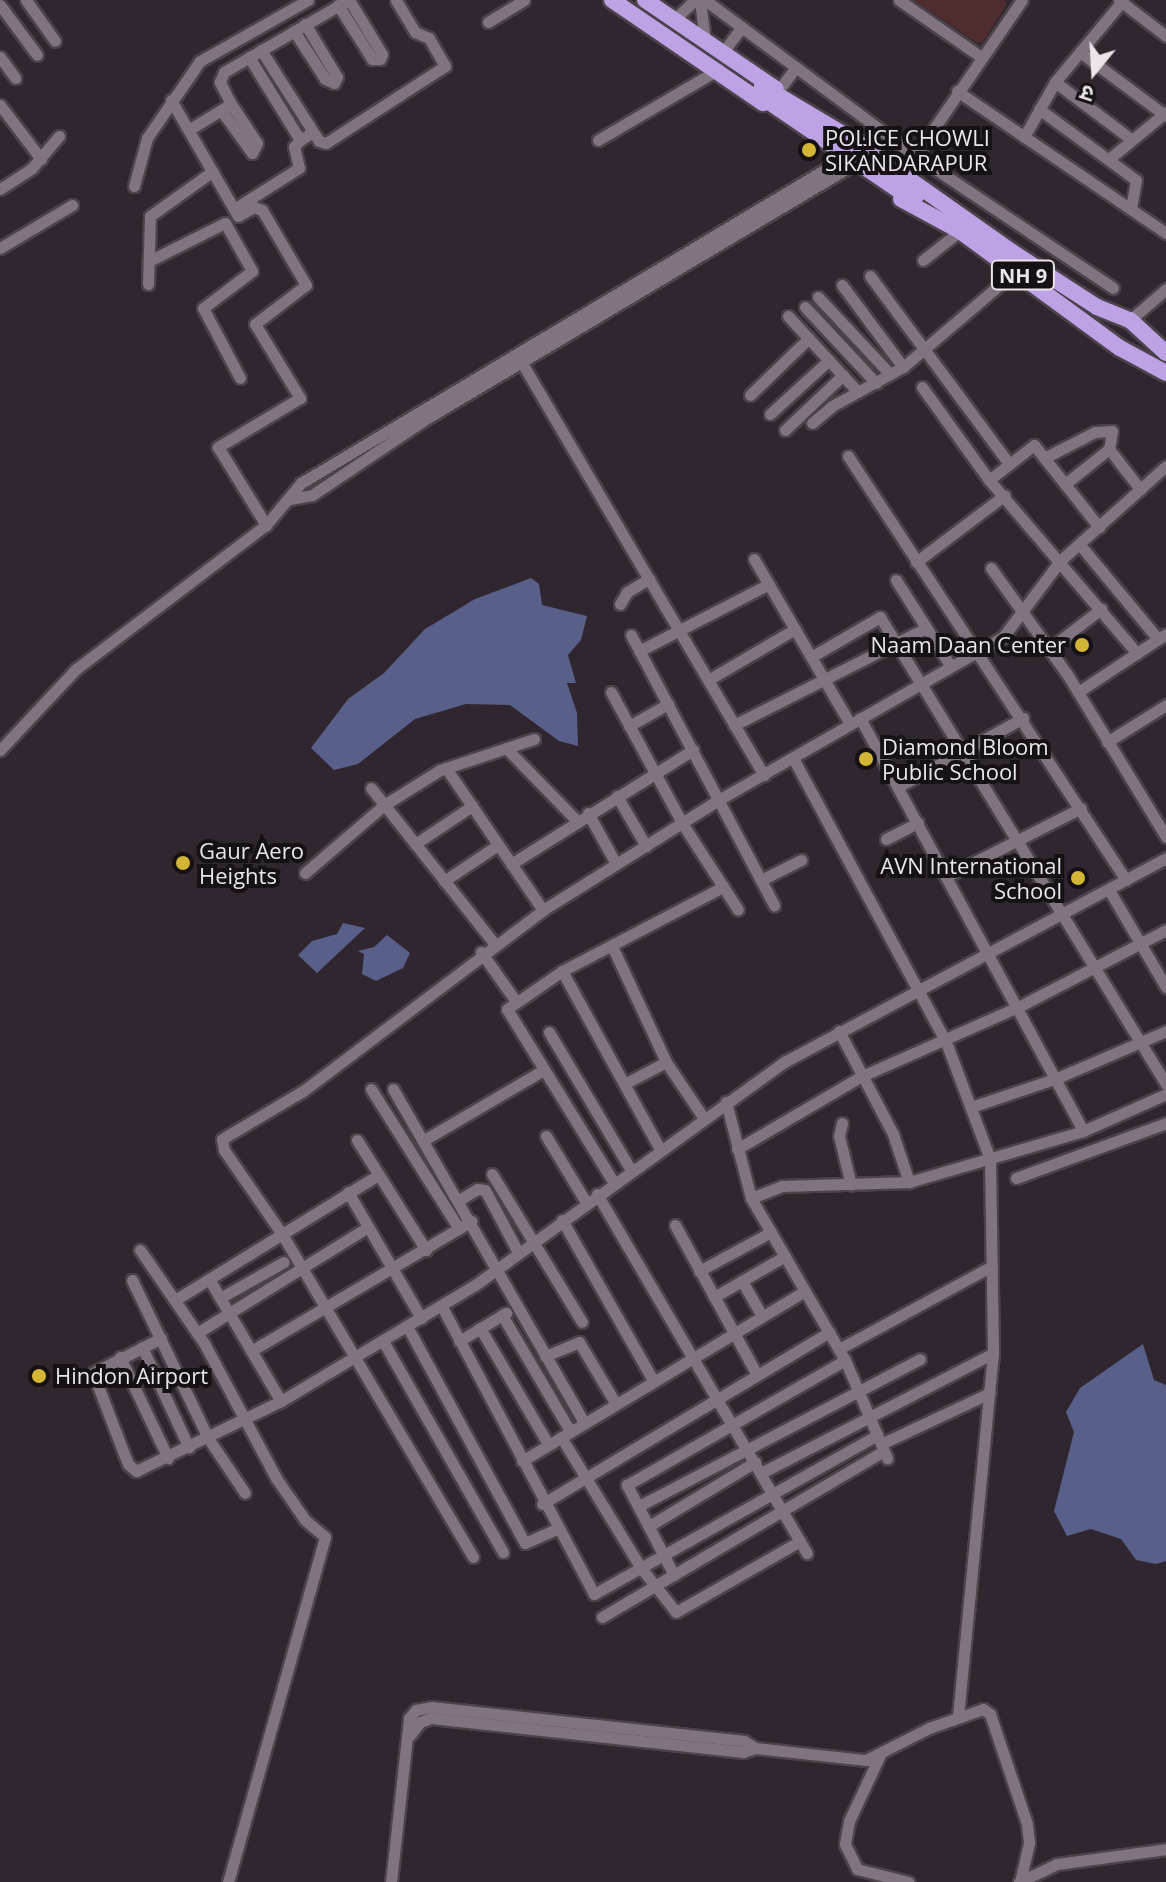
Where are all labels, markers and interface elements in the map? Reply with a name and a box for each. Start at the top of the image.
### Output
north arrow [1054,32,1134,112]
text: उ [1076,79,1097,111]
place label: POLICE CHOWLI SIKANDARAPUR [825,124,990,176]
marker: POLICE CHOWLI SIKANDARAPUR [800,141,818,159]
road number: NH 9 [989,259,1057,291]
place label: Naam Daan Center [870,632,1066,658]
marker: Naam Daan Center [1073,636,1091,654]
place label: Diamond Bloom Public School [882,733,1049,784]
marker: Diamond Bloom Public School [857,750,875,768]
place label: Gaur Aero Heights [199,837,304,888]
place label: AVN International School [880,852,1062,904]
marker: Gaur Aero Heights [174,854,192,872]
marker: AVN International School [1069,869,1087,887]
place label: Hindon Airport [55,1363,208,1389]
marker: Hindon Airport [30,1367,48,1385]

